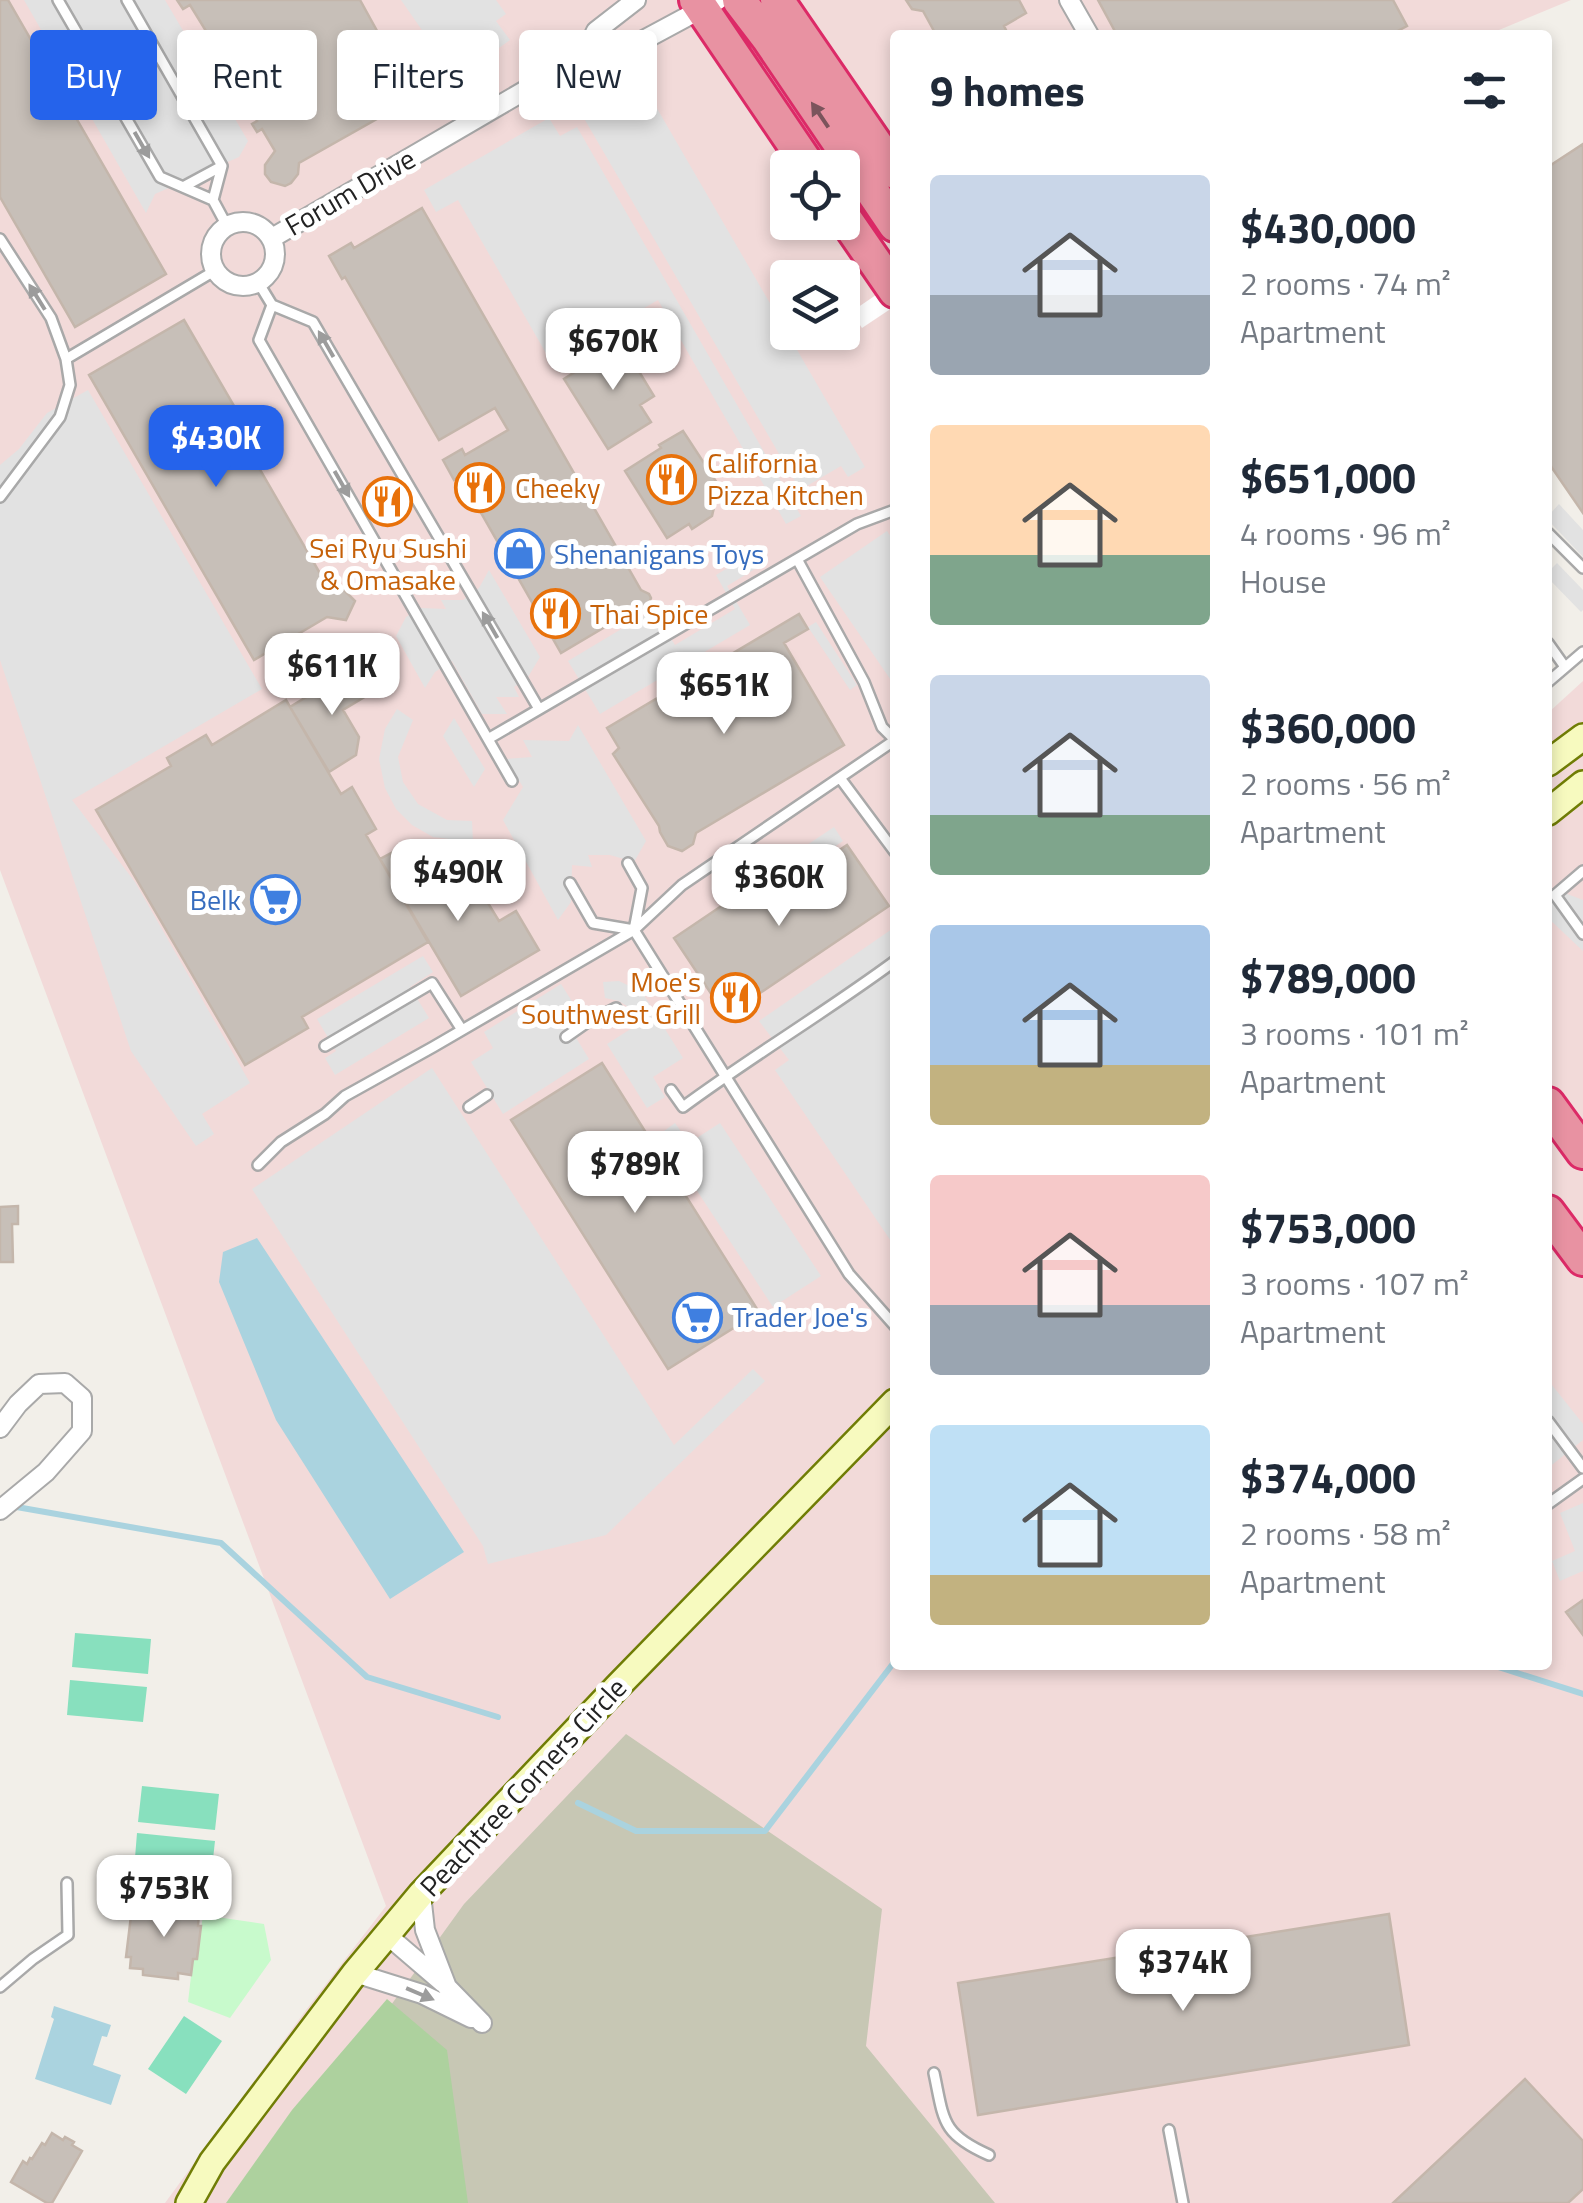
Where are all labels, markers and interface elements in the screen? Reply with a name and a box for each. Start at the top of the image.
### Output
chip: Buy [30,30,157,120]
chip: Rent [177,30,317,120]
chip: Filters [337,30,499,120]
chip: New [519,30,657,120]
text: 9 homes [930,58,1085,122]
icon: filters [1457,63,1512,118]
one-way arrow [812,102,830,129]
one-way arrow [132,131,150,159]
street label: Forum Drive [276,137,423,246]
map controls [770,150,860,350]
button: locate [770,150,860,240]
text: $430,000 [1240,195,1416,259]
icon: home [1010,215,1130,335]
text: 2 rooms · 74 m² [1240,259,1451,307]
button: layers [770,260,860,350]
one-way arrow [29,283,46,311]
text: Apartment [1240,307,1386,355]
pin: $670K [543,308,683,393]
text: $670K [568,316,658,364]
one-way arrow [318,330,335,358]
pin: $430K [146,405,286,490]
text: $430K [171,413,261,461]
place label: California Pizza Kitchen [707,441,864,516]
text: $651,000 [1240,445,1416,509]
restaurant icon: California Pizza Kitchen [646,453,698,505]
restaurant icon: Cheeky [454,462,506,514]
icon: home [1010,465,1130,585]
place label: Cheeky [515,466,600,509]
one-way arrow [333,469,350,498]
restaurant icon: Sei Ryu Sushi & Omasake [362,475,414,527]
text: 4 rooms · 96 m² [1240,509,1451,557]
place label: Sei Ryu Sushi & Omasake [309,526,467,601]
shop icon: Shenanigans Toys [493,528,545,580]
place label: Shenanigans Toys [554,532,764,575]
text: House [1240,557,1326,605]
restaurant icon: Thai Spice [529,588,581,640]
place label: Thai Spice [590,592,708,635]
one-way arrow [481,611,499,639]
pin: $611K [262,633,402,718]
text: $611K [287,641,377,689]
pin: $651K [654,652,794,737]
text: $651K [679,660,769,708]
text: $360,000 [1240,695,1416,759]
icon: home [1010,715,1130,835]
text: 2 rooms · 56 m² [1240,759,1451,807]
text: Apartment [1240,807,1386,855]
pin: $490K [388,839,528,924]
pin: $360K [709,844,849,929]
text: $490K [413,847,503,895]
text: $360K [734,852,824,900]
supermarket icon: Belk [250,874,302,926]
place label: Belk [190,878,241,921]
text: $789,000 [1240,945,1416,1009]
place label: Moe's Southwest Grill [521,960,701,1035]
icon: home [1010,965,1130,1085]
restaurant icon: Moe's Southwest Grill [710,972,762,1024]
text: 3 rooms · 101 m² [1240,1009,1469,1057]
text: Apartment [1240,1057,1386,1105]
pin: $789K [565,1131,705,1216]
text: $789K [590,1139,680,1187]
text: $753,000 [1240,1195,1416,1259]
icon: home [1010,1215,1130,1335]
text: 3 rooms · 107 m² [1240,1259,1469,1307]
supermarket icon: Trader Joe's [671,1291,723,1343]
place label: Trader Joe's [732,1295,868,1338]
text: Apartment [1240,1307,1386,1355]
text: $374,000 [1240,1445,1416,1509]
icon: home [1010,1465,1130,1585]
text: 2 rooms · 58 m² [1240,1509,1451,1557]
text: Apartment [1240,1557,1386,1605]
street label: Peachtree Corners Circle [409,1667,636,1906]
pin: $753K [94,1855,234,1940]
text: $753K [119,1863,209,1911]
pin: $374K [1113,1929,1253,2014]
text: $374K [1138,1937,1228,1985]
one-way arrow [405,1987,435,2003]

